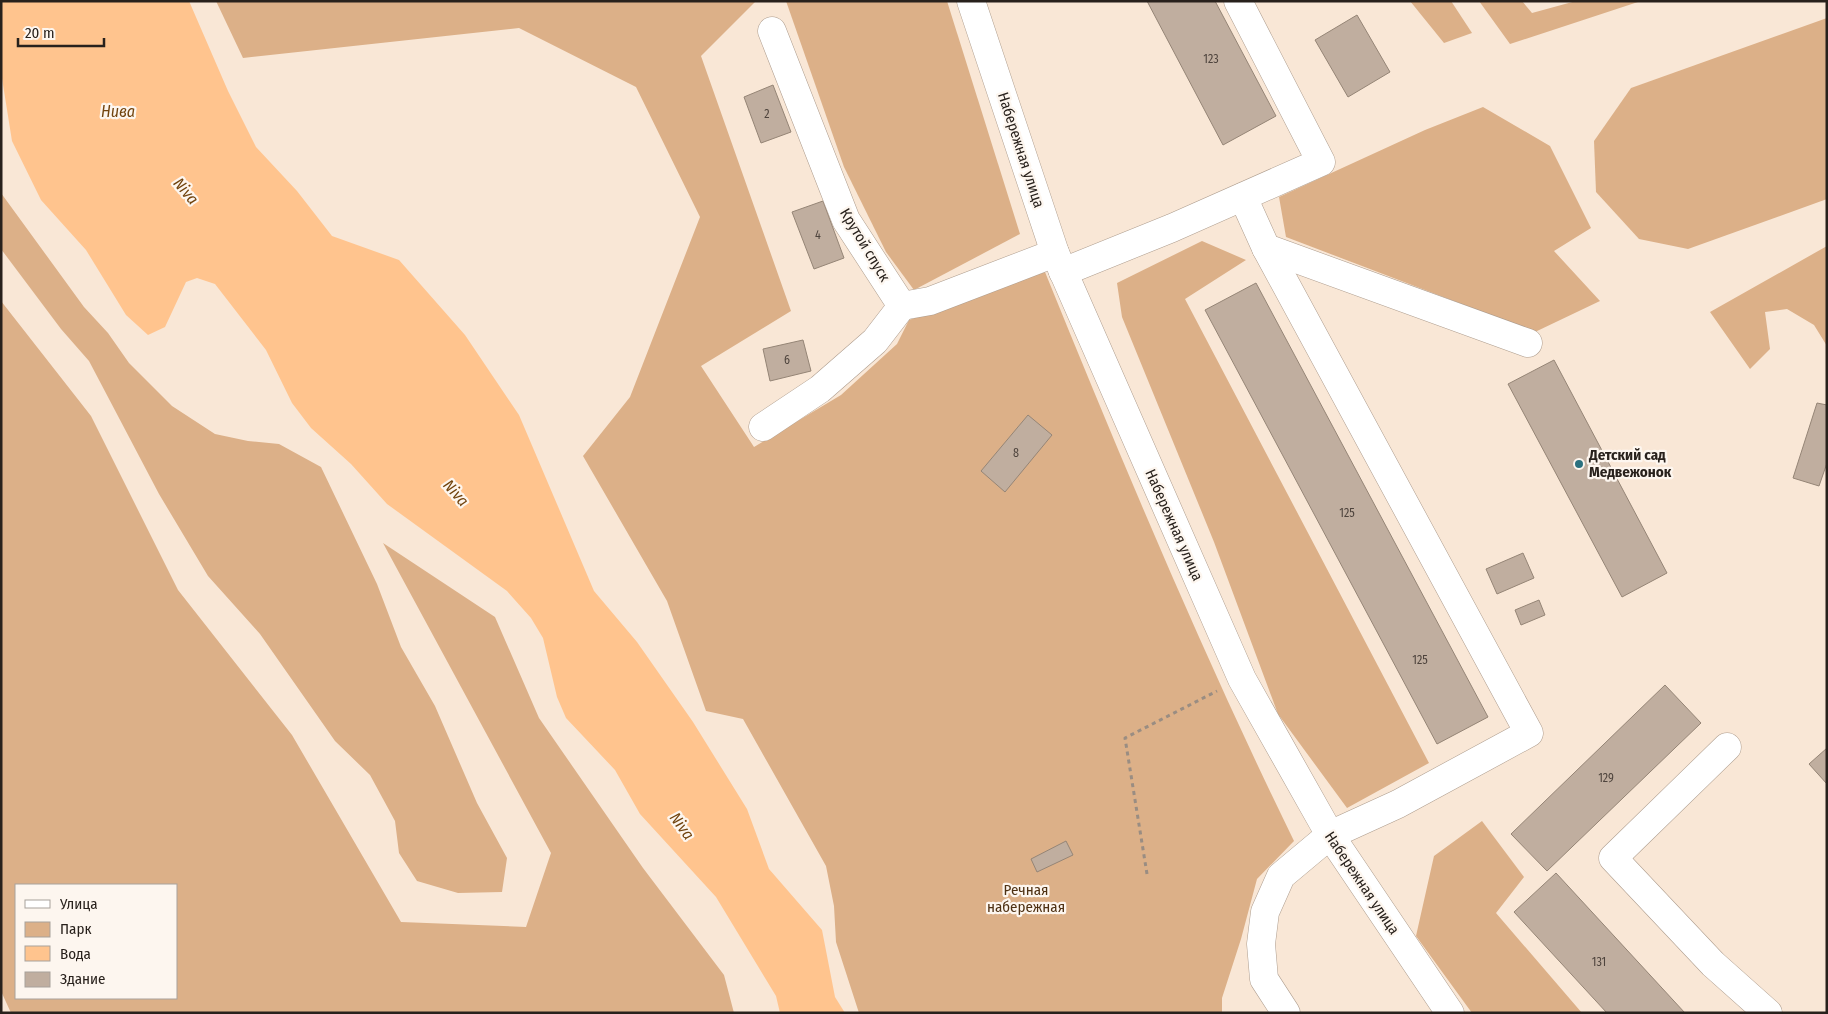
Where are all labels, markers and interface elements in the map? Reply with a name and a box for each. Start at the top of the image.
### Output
scale bar [18,15,104,47]
text: 20 m [25,24,55,42]
house number: 123 [1203,52,1219,66]
street label: Набережная улица [994,90,1048,210]
water label: Нива [101,102,135,121]
house number: 2 [764,107,770,121]
water label: Niva [169,174,203,208]
street label: Крутой спуск [836,205,894,285]
house number: 4 [815,228,821,242]
house number: 6 [784,353,790,367]
house number: 8 [1013,446,1019,460]
place label: Детский сад Медвежонок [1588,446,1672,481]
marker: Детский сад Медвежонок [1573,458,1585,470]
street label: Набережная улица [1141,466,1207,584]
water label: Niva [439,476,473,510]
house number: 125 [1339,506,1355,520]
house number: 125 [1412,653,1428,667]
house number: 129 [1598,771,1614,785]
water label: Niva [666,809,698,843]
street label: Набережная улица [1321,828,1403,938]
park label: Речная набережная [987,881,1065,916]
legend [15,884,178,999]
text: Улица [59,895,98,913]
text: Парк [60,920,91,938]
text: Вода [60,945,91,963]
house number: 131 [1592,955,1606,969]
text: Здание [60,970,106,988]

